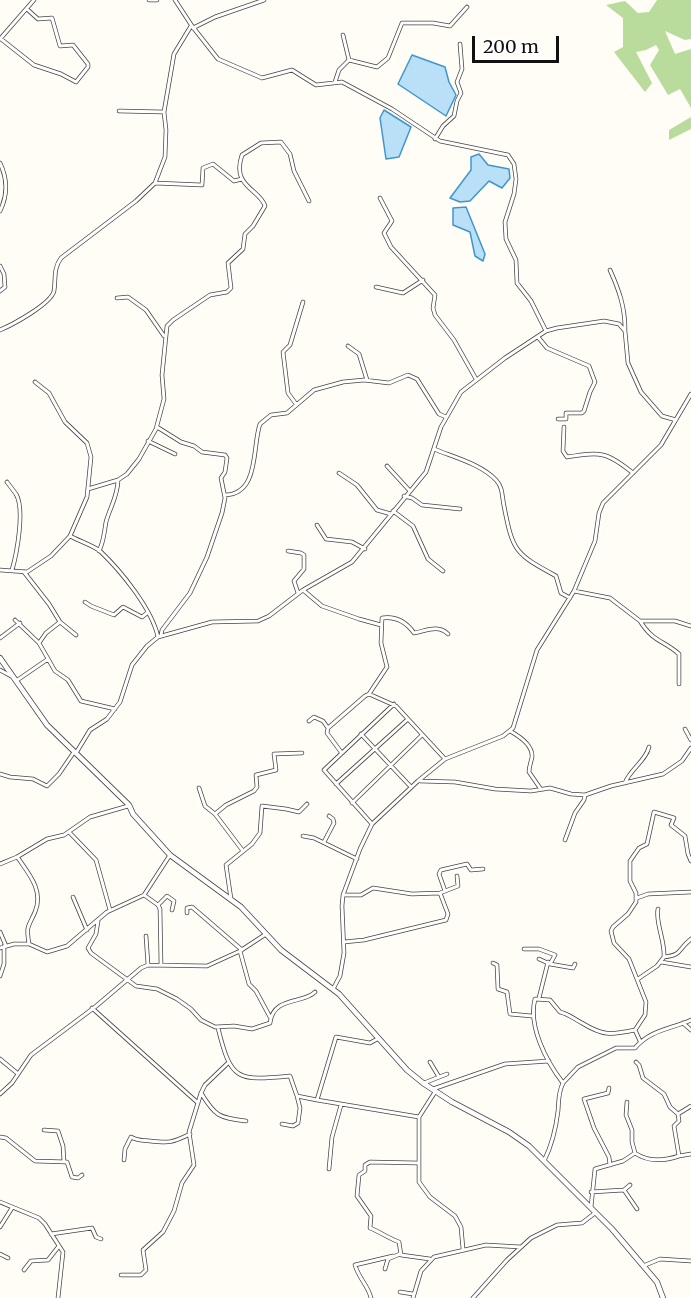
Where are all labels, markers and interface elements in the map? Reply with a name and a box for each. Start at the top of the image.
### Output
scale bar [475,24,562,62]
text: 200 m [483,35,539,58]

